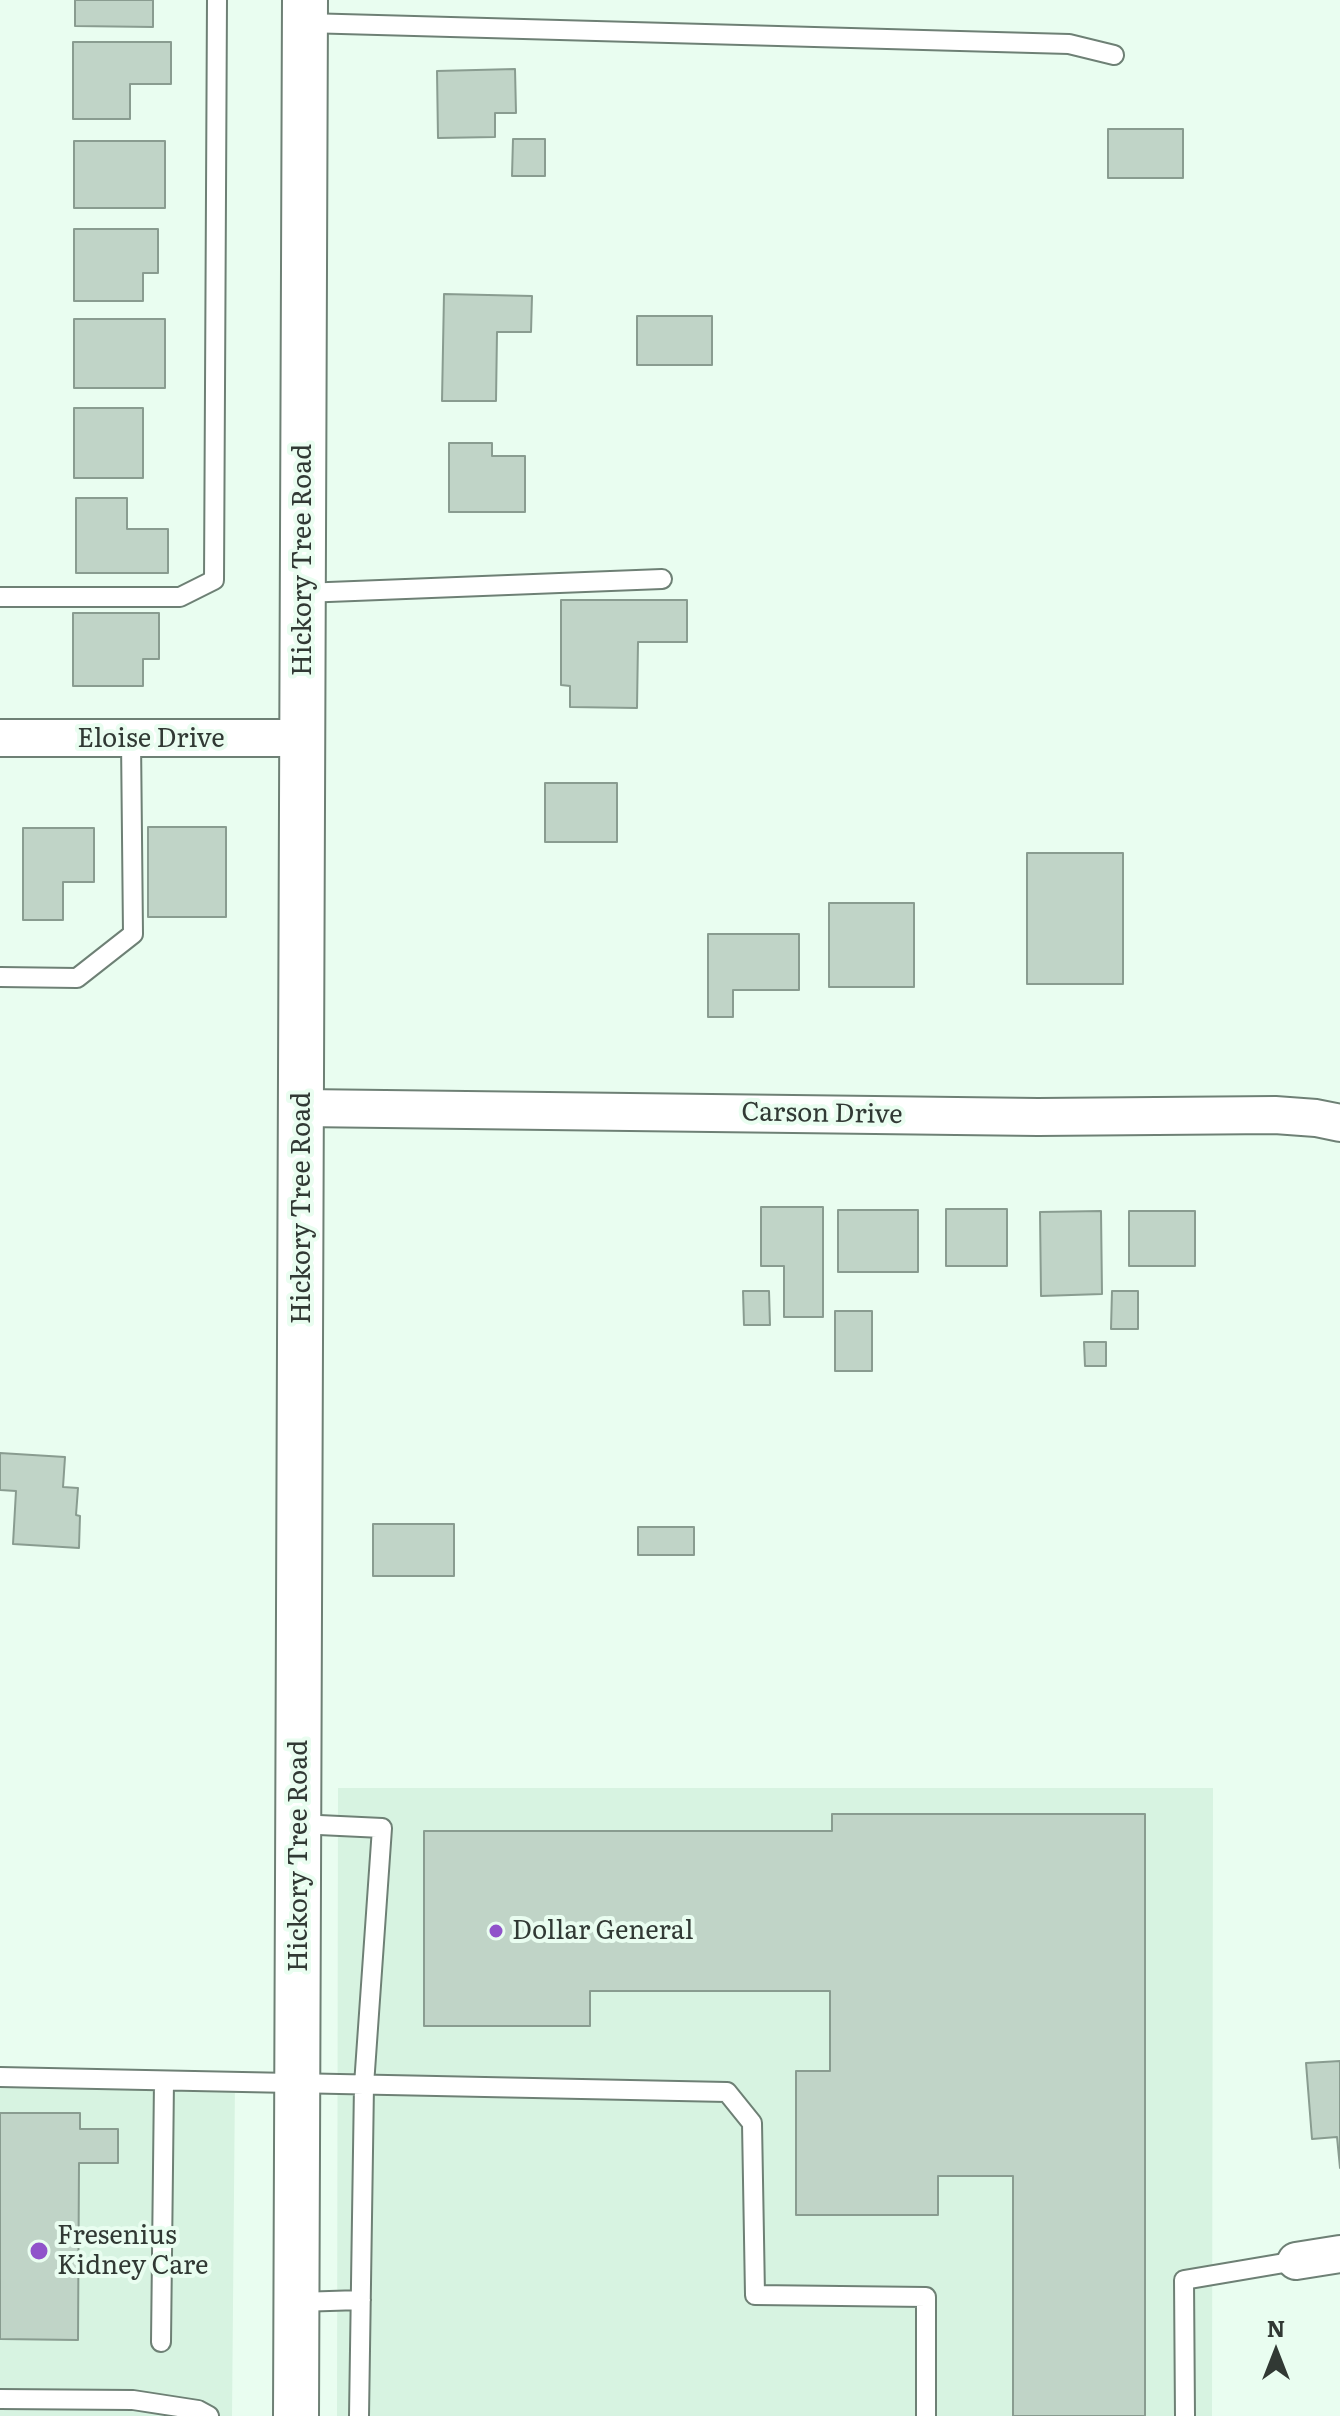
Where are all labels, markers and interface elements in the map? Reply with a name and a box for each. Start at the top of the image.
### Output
street label: Hickory Tree Road [287,444,319,676]
street label: Eloise Drive [77,723,225,755]
street label: Hickory Tree Road [286,1092,318,1324]
street label: Carson Drive [741,1097,903,1131]
street label: Hickory Tree Road [283,1740,315,1972]
place label: Dollar General [512,1915,693,1947]
marker: Dollar General [487,1922,505,1940]
place label: Fresenius Kidney Care [57,2220,209,2282]
marker: Fresenius Kidney Care [28,2240,50,2262]
text: N [1267,2311,1285,2344]
north arrow [1236,2312,1316,2392]

